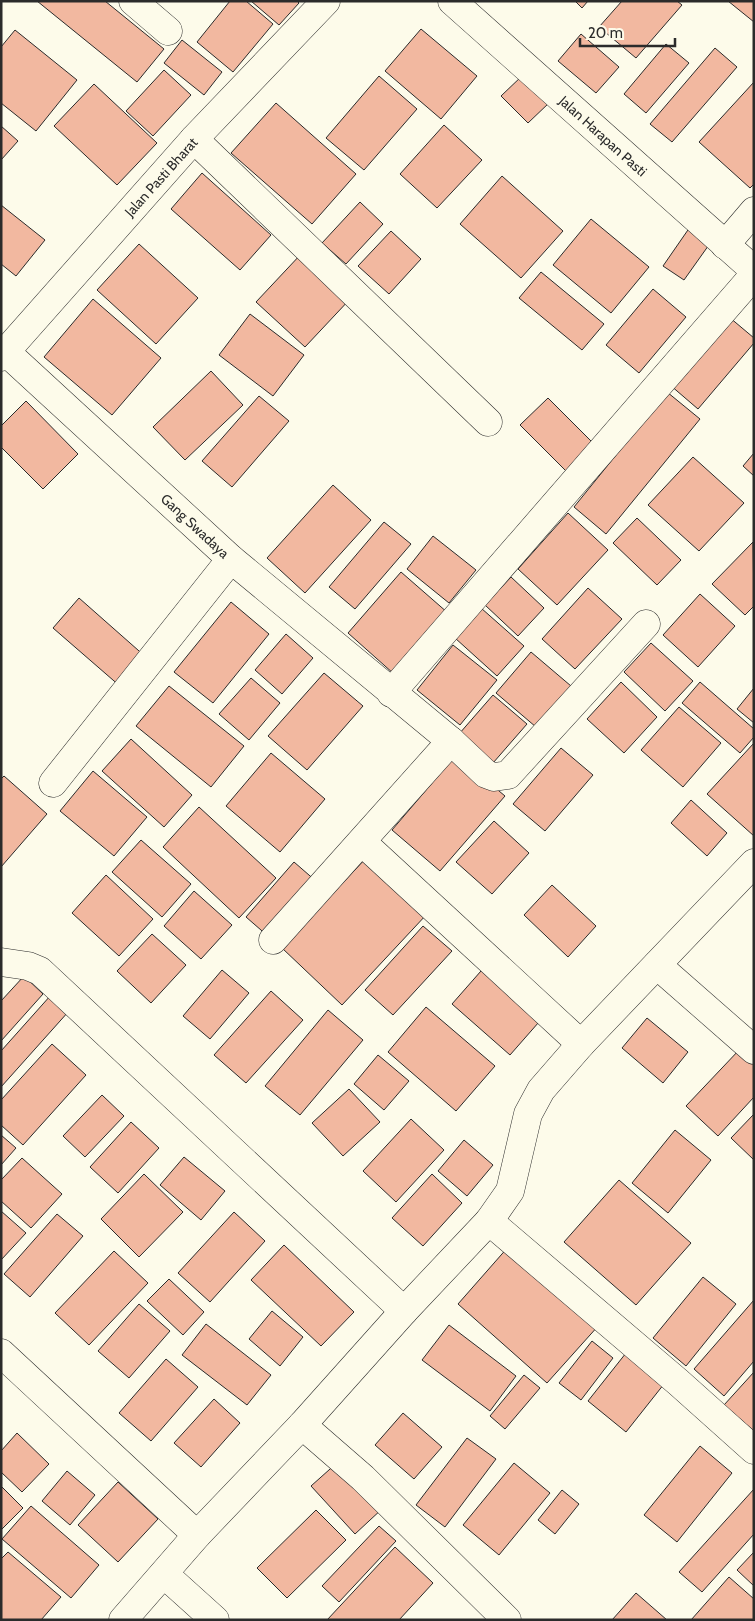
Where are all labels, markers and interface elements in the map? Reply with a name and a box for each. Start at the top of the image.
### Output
scale bar [580,15,675,47]
text: 20 m [588,24,623,42]
street label: Jalan Harapan Pasti [555,91,651,180]
street label: Jalan Pasti Bharat [120,133,202,221]
street label: Gang Swadaya [157,490,233,562]

